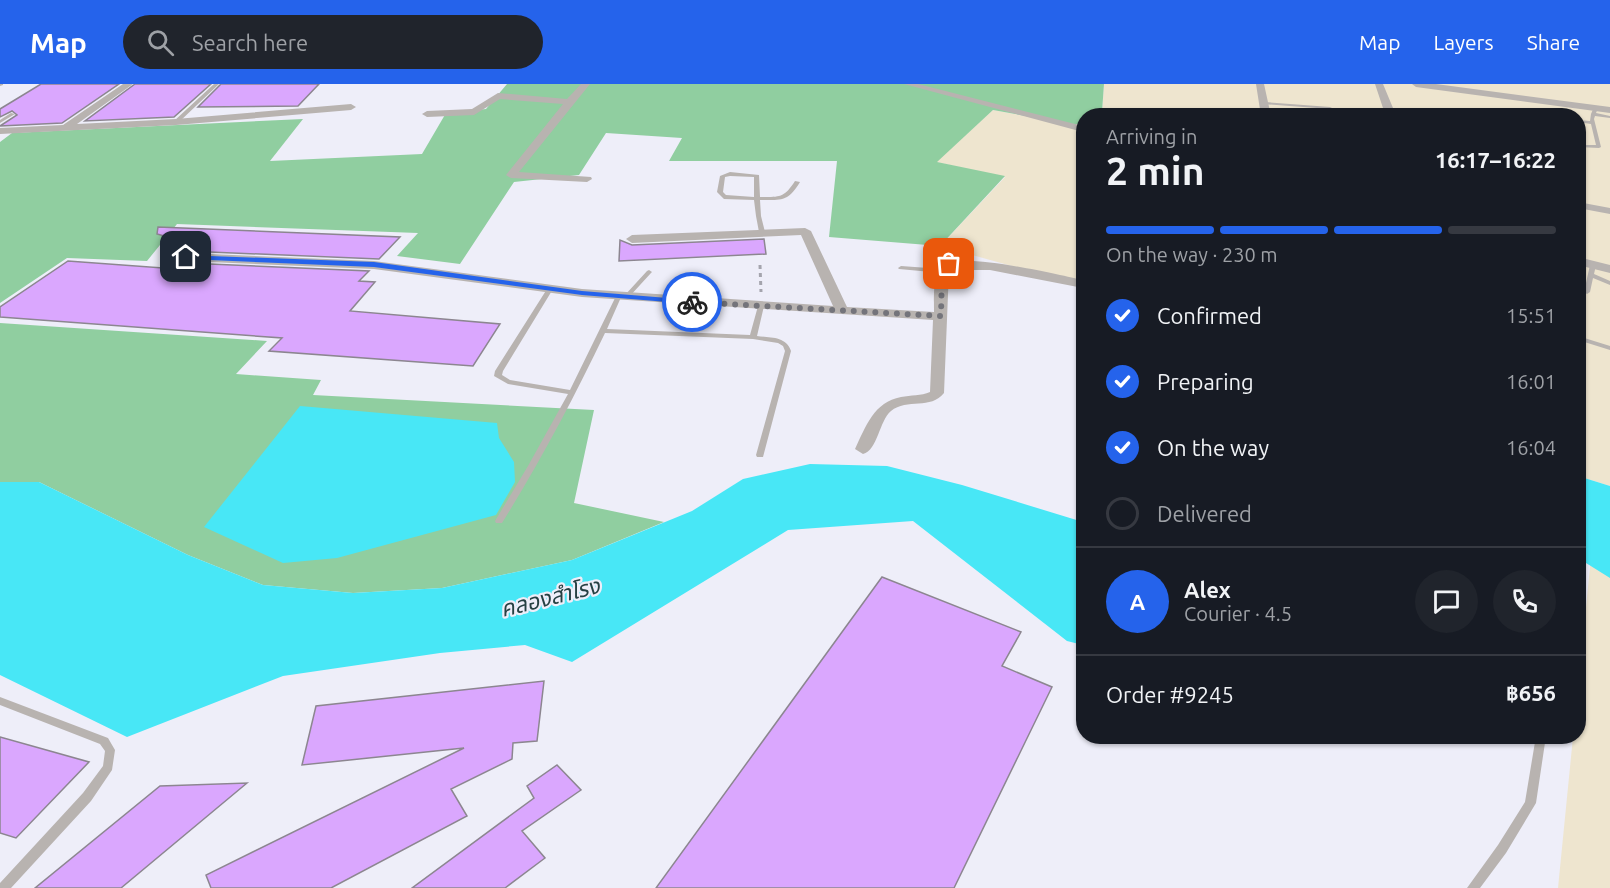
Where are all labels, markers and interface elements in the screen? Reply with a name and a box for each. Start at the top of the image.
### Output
search box [123,15,543,69]
icon: search [144,26,177,59]
text: Map [30,27,87,58]
text: Search here [192,30,308,55]
text: Map [1359,30,1400,54]
text: Layers [1433,30,1494,54]
text: Share [1527,30,1580,54]
text: Arriving in [1106,125,1197,148]
text: 16:17–16:22 [1435,147,1556,172]
text: 2 min [1106,149,1205,192]
pin [160,231,211,282]
pin [923,238,974,289]
icon: home [169,240,202,273]
text: On the way · 230 m [1106,243,1278,266]
icon: bag [932,247,965,280]
courier [662,272,722,332]
icon: bike [676,286,709,319]
icon: check [1106,299,1139,332]
text: Confirmed [1157,303,1262,328]
text: 15:51 [1506,304,1556,327]
icon: check [1106,365,1139,398]
text: Preparing [1157,369,1254,394]
text: 16:01 [1506,370,1556,393]
icon: check [1106,431,1139,464]
text: On the way [1157,435,1269,460]
text: 16:04 [1506,436,1556,459]
text: Delivered [1157,501,1252,526]
button: chat [1415,570,1478,633]
button: phone [1493,570,1556,633]
water label: คลองสำโรง [498,572,603,621]
text: Alex [1184,577,1231,602]
text: A [1130,589,1145,614]
text: Courier · 4.5 [1184,602,1292,625]
text: ฿656 [1506,680,1556,705]
text: Order #9245 [1106,682,1234,707]

